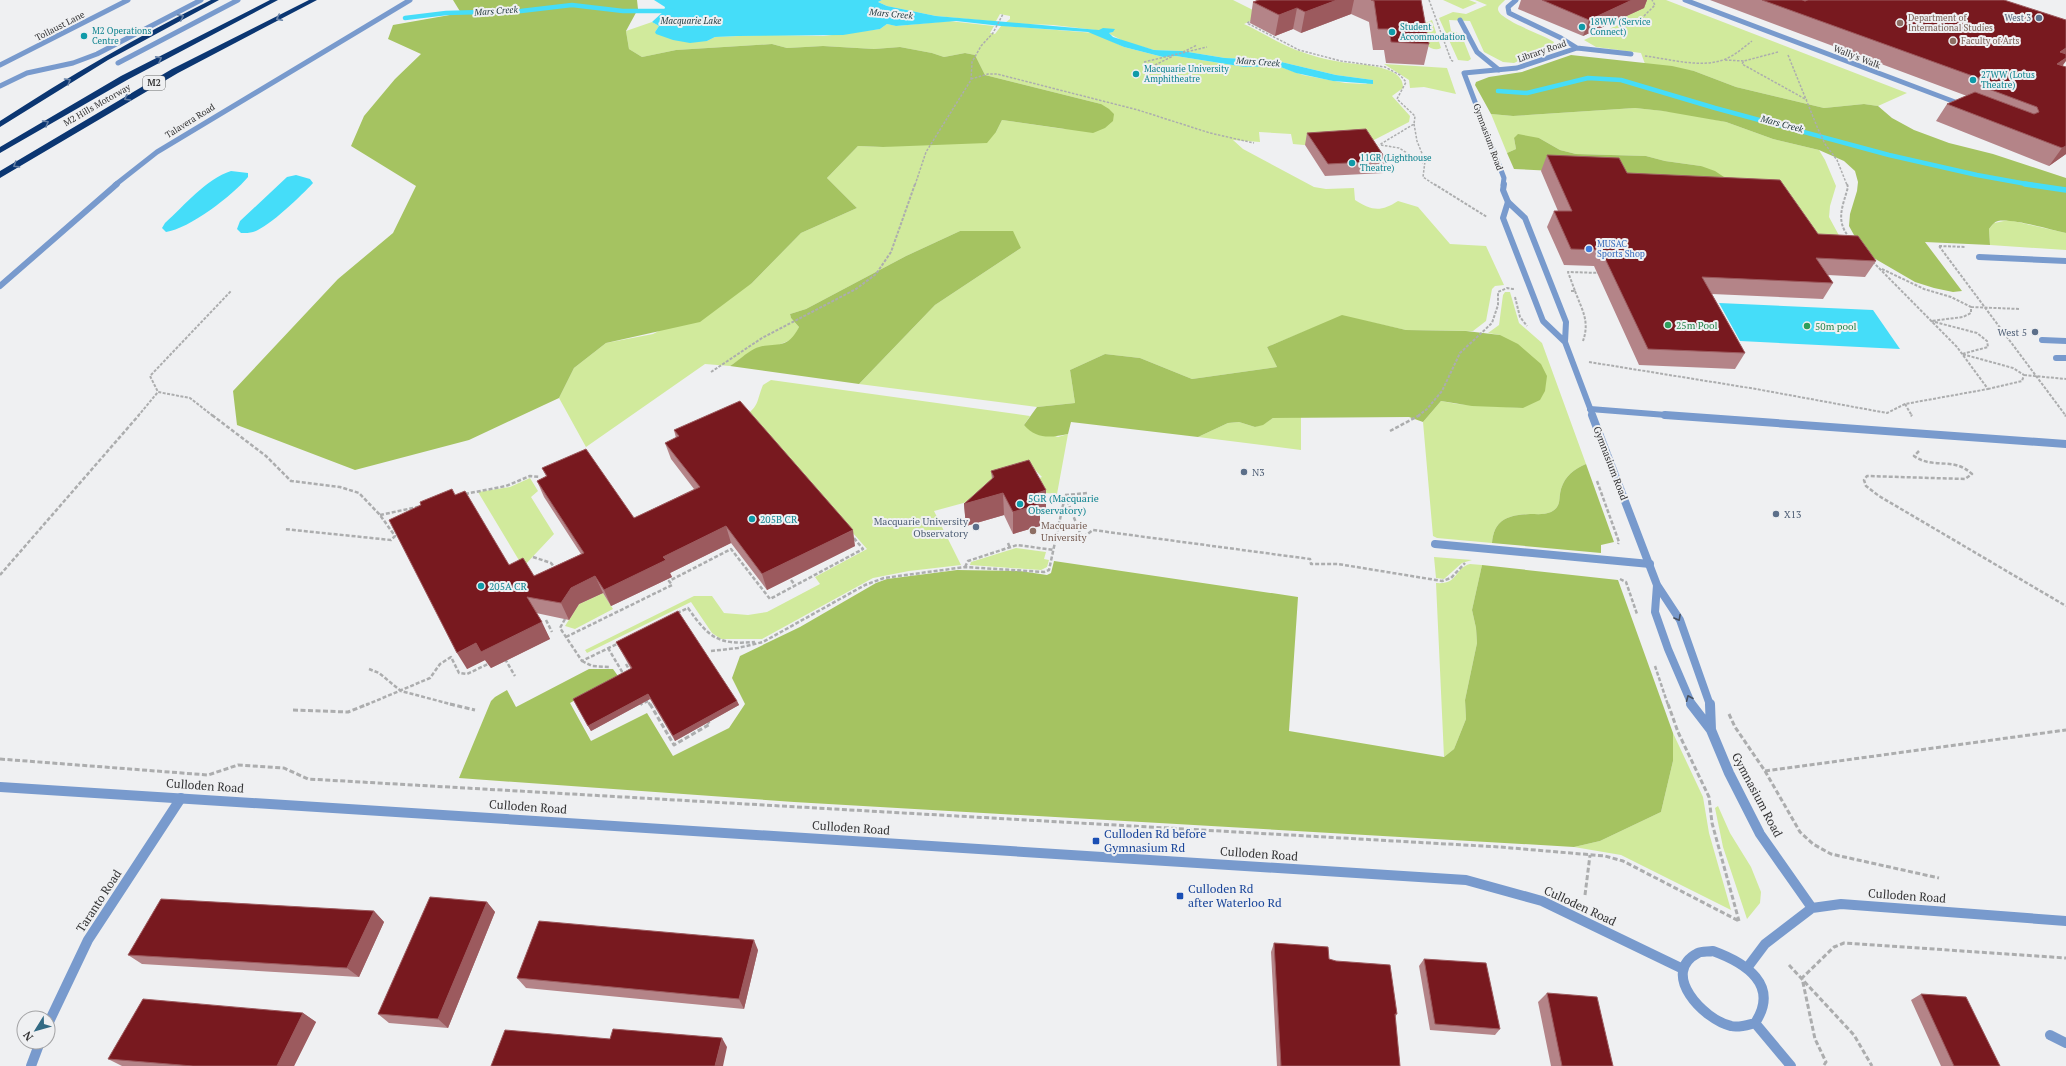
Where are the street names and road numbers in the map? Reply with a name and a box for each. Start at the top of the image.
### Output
street label: Tollaust Lane [33,8,87,44]
street label: Library Road [1516,37,1568,65]
street label: Wally's Walk [1832,42,1883,72]
road number: M2 [143,76,165,90]
street label: M2 Hills Motorway [61,81,133,129]
street label: Talavera Road [163,101,217,141]
street label: Gymnasium Road [1470,102,1506,172]
street label: Gymnasium Road [1590,424,1631,502]
street label: Gymnasium Road [1729,750,1786,840]
street label: Culloden Road [166,775,245,796]
street label: Culloden Road [489,796,568,817]
street label: Culloden Road [812,817,891,838]
street label: Culloden Road [1220,843,1299,864]
street label: Taranto Road [73,866,125,935]
street label: Culloden Road [1542,882,1619,929]
street label: Culloden Road [1868,885,1947,906]

